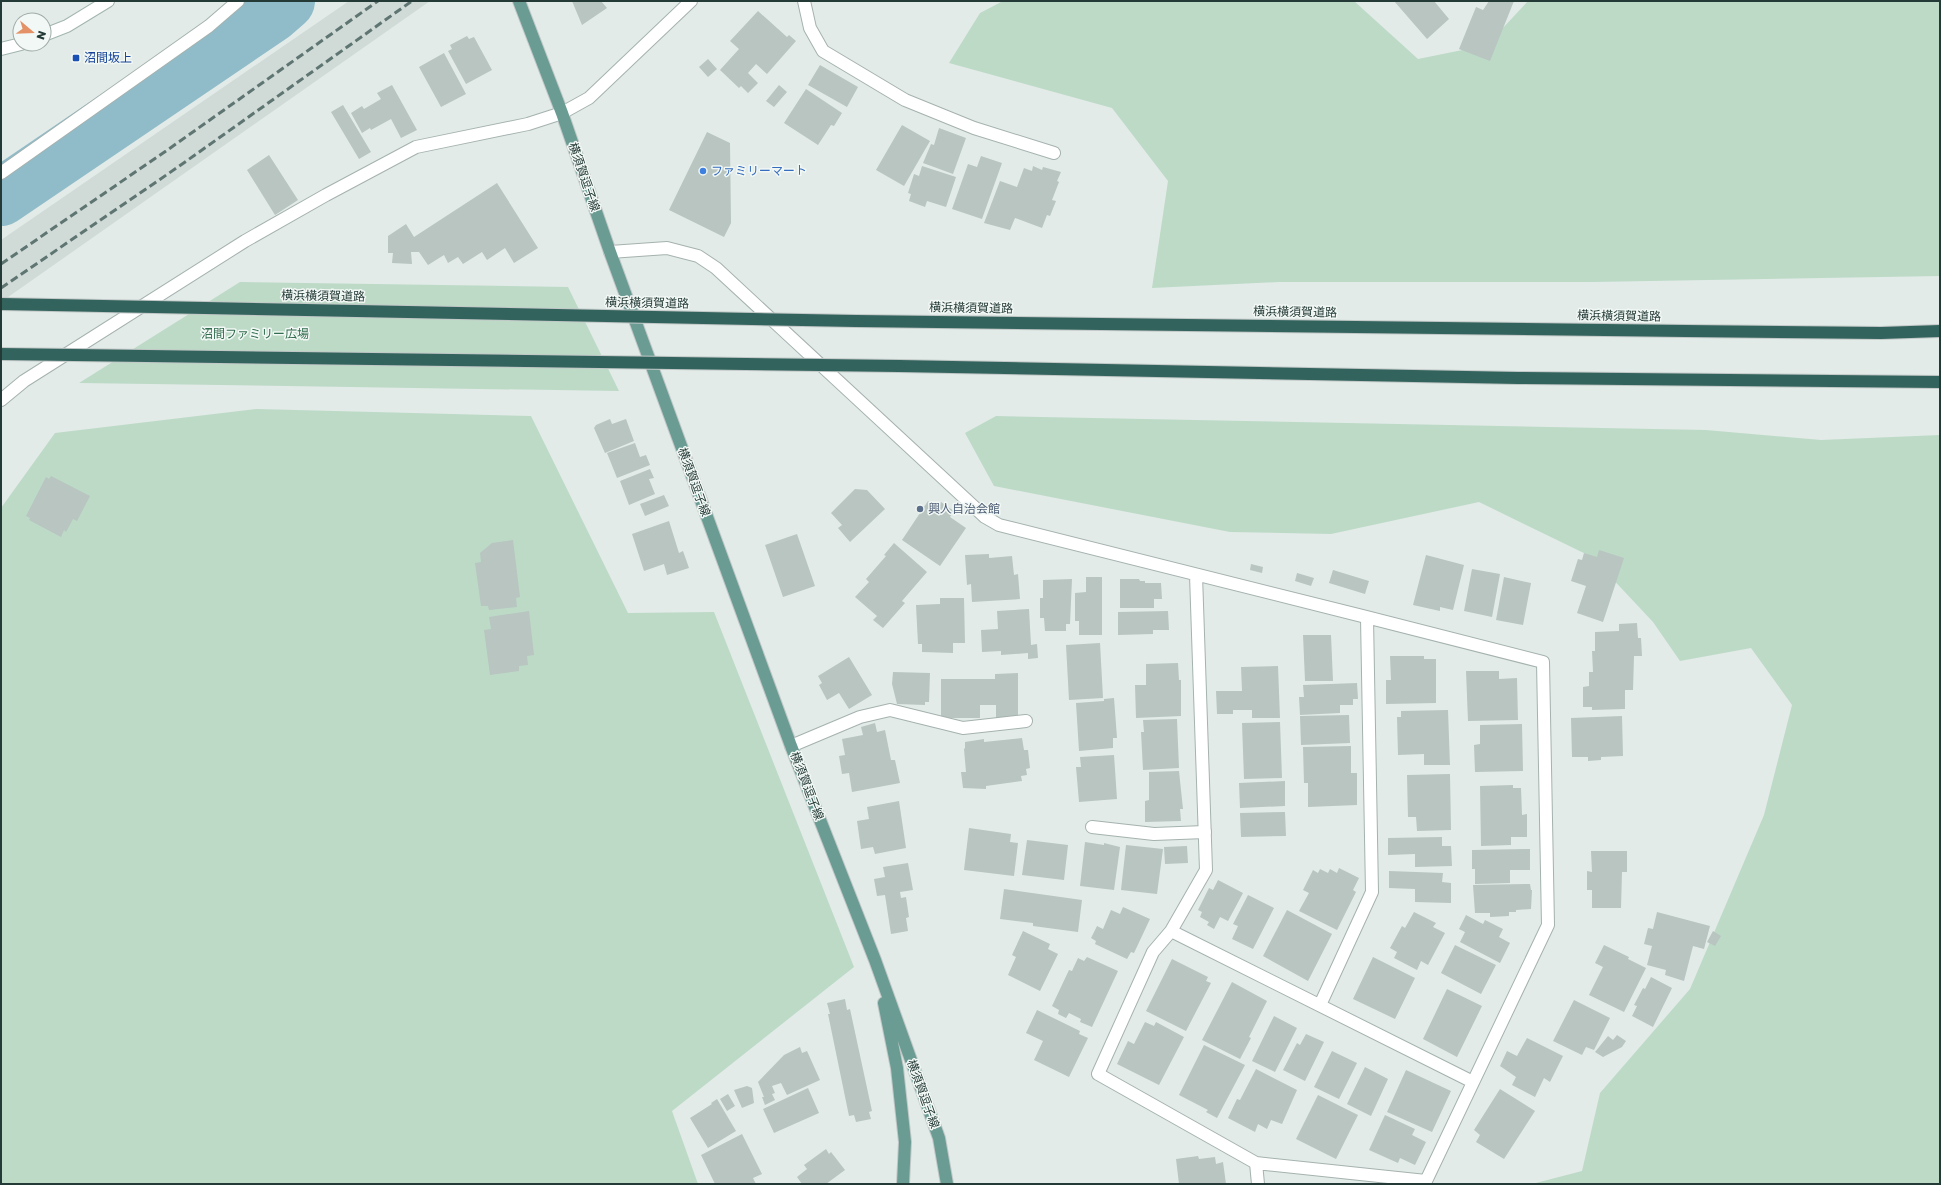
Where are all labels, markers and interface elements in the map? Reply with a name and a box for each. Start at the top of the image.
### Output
north arrow [12,12,52,52]
text: N [34,29,49,41]
place label: 沼間坂上 [84,50,132,65]
marker: 沼間坂上 [71,53,81,63]
street label: 横須賀逗子線 [566,140,603,213]
place label: ファミリーマート [711,163,807,178]
marker: ファミリーマート [698,166,708,176]
street label: 横浜横須賀道路 [281,287,365,304]
street label: 横浜横須賀道路 [605,294,689,311]
street label: 横浜横須賀道路 [929,299,1013,316]
street label: 横浜横須賀道路 [1253,303,1337,320]
street label: 横浜横須賀道路 [1577,307,1661,324]
park label: 沼間ファミリー広場 [201,326,309,341]
street label: 横須賀逗子線 [675,445,714,518]
place label: 興人自治会館 [928,501,1000,516]
marker: 興人自治会館 [915,504,925,514]
street label: 横須賀逗子線 [788,750,827,822]
street label: 横須賀逗子線 [904,1057,943,1130]

